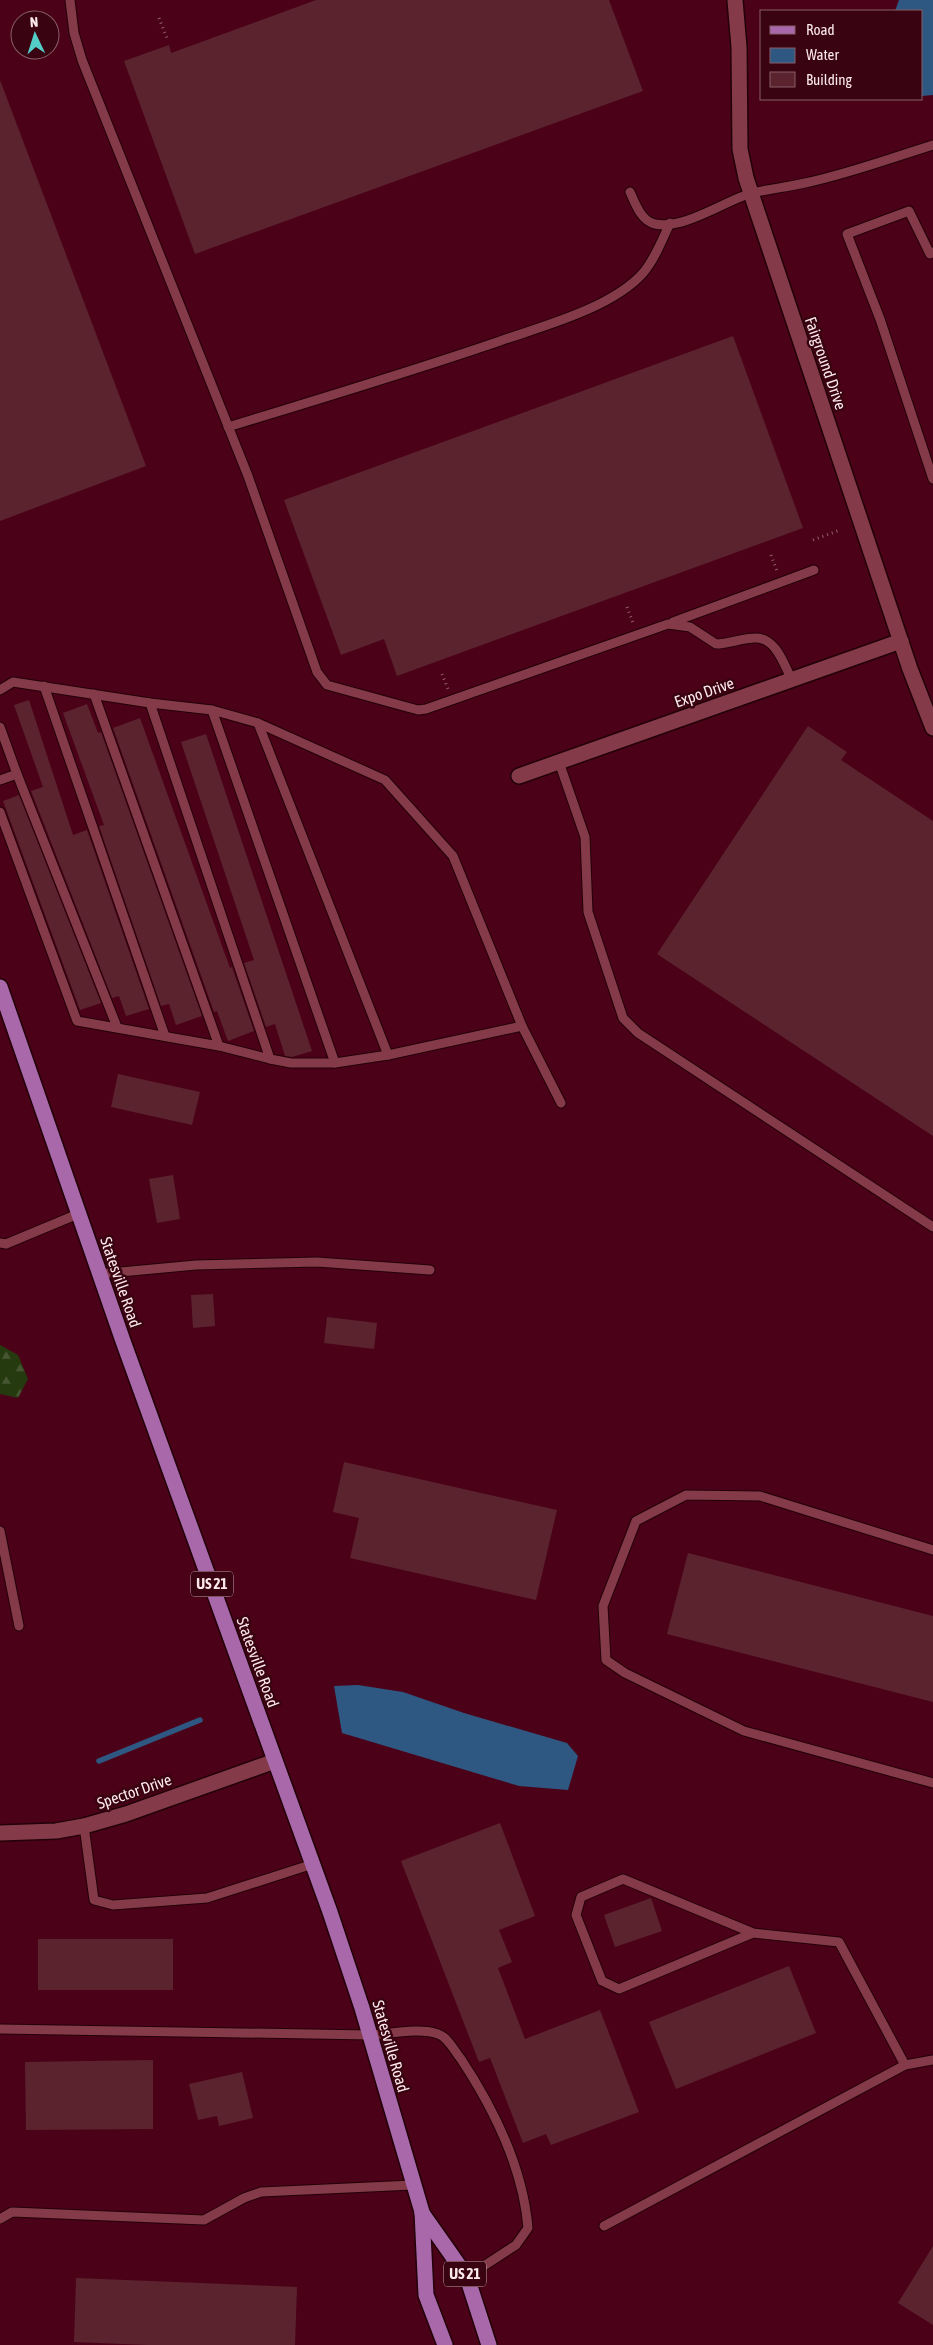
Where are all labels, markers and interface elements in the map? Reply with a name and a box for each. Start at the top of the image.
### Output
north arrow [10,10,60,60]
legend [760,10,923,100]
text: N [29,14,39,30]
text: Road [806,21,835,38]
text: Water [806,46,839,63]
text: Building [806,71,852,88]
street label: Fairground Drive [801,314,850,412]
street label: Expo Drive [672,673,736,711]
street label: Statesville Road [97,1234,145,1330]
road number: US 21 [191,1572,233,1596]
street label: Statesville Road [233,1614,283,1710]
street label: Spector Drive [94,1770,174,1813]
street label: Statesville Road [369,1998,413,2094]
road number: US 21 [444,2262,486,2286]

